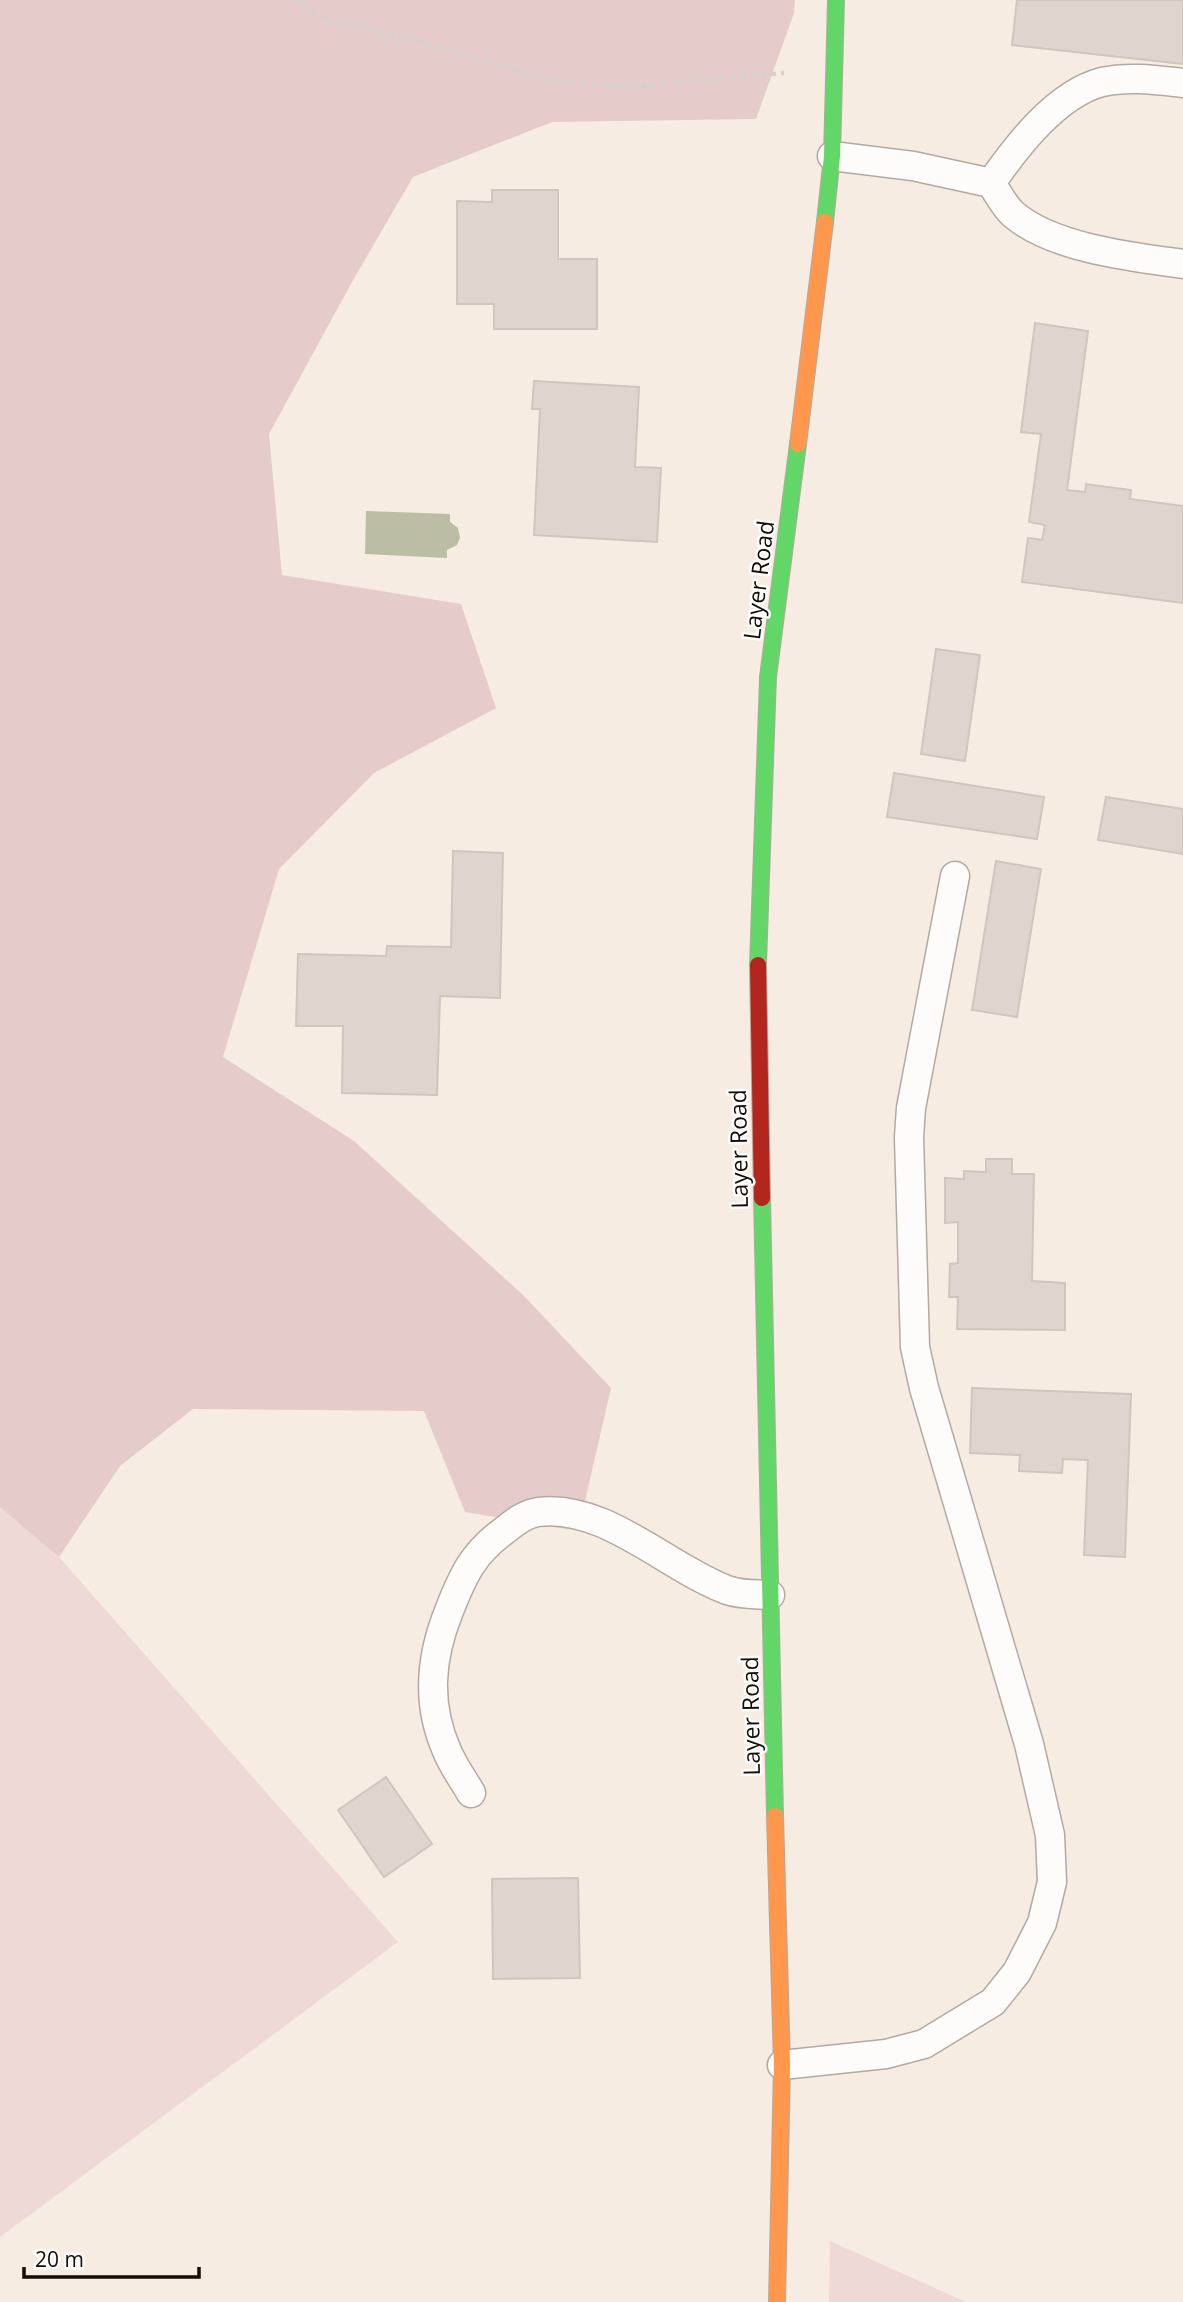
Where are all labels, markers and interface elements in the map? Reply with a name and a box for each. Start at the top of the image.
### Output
street label: Layer Road [735,519,781,641]
street label: Layer Road [721,1089,755,1209]
street label: Layer Road [733,1656,767,1776]
scale bar [24,2236,200,2280]
text: 20 m [35,2245,84,2273]

